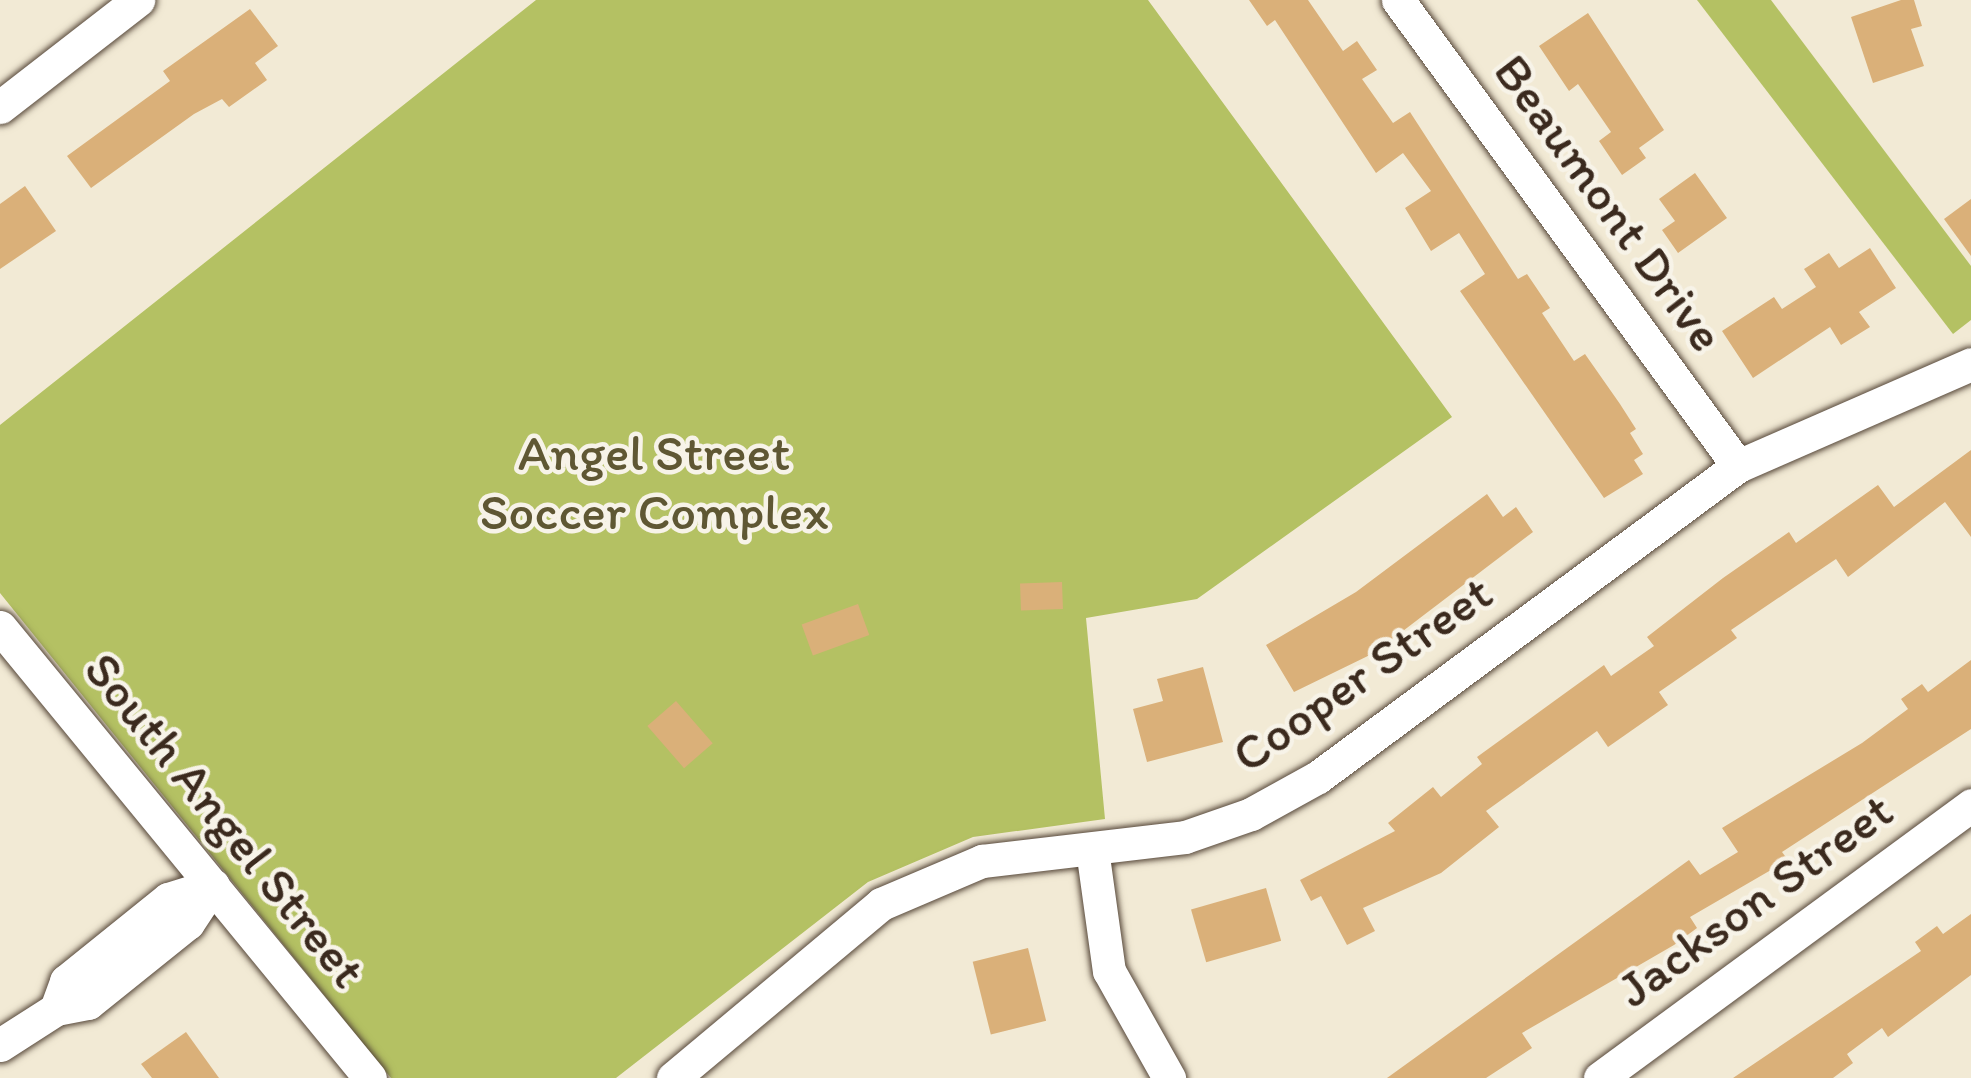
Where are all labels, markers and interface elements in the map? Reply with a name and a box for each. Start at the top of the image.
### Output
street label: Beaumont Drive [1481,43,1737,363]
park label: Angel Street Soccer Complex [480,423,828,543]
street label: Cooper Street [1221,562,1503,786]
street label: South Angel Street [72,641,378,999]
street label: Jackson Street [1606,780,1904,1020]

